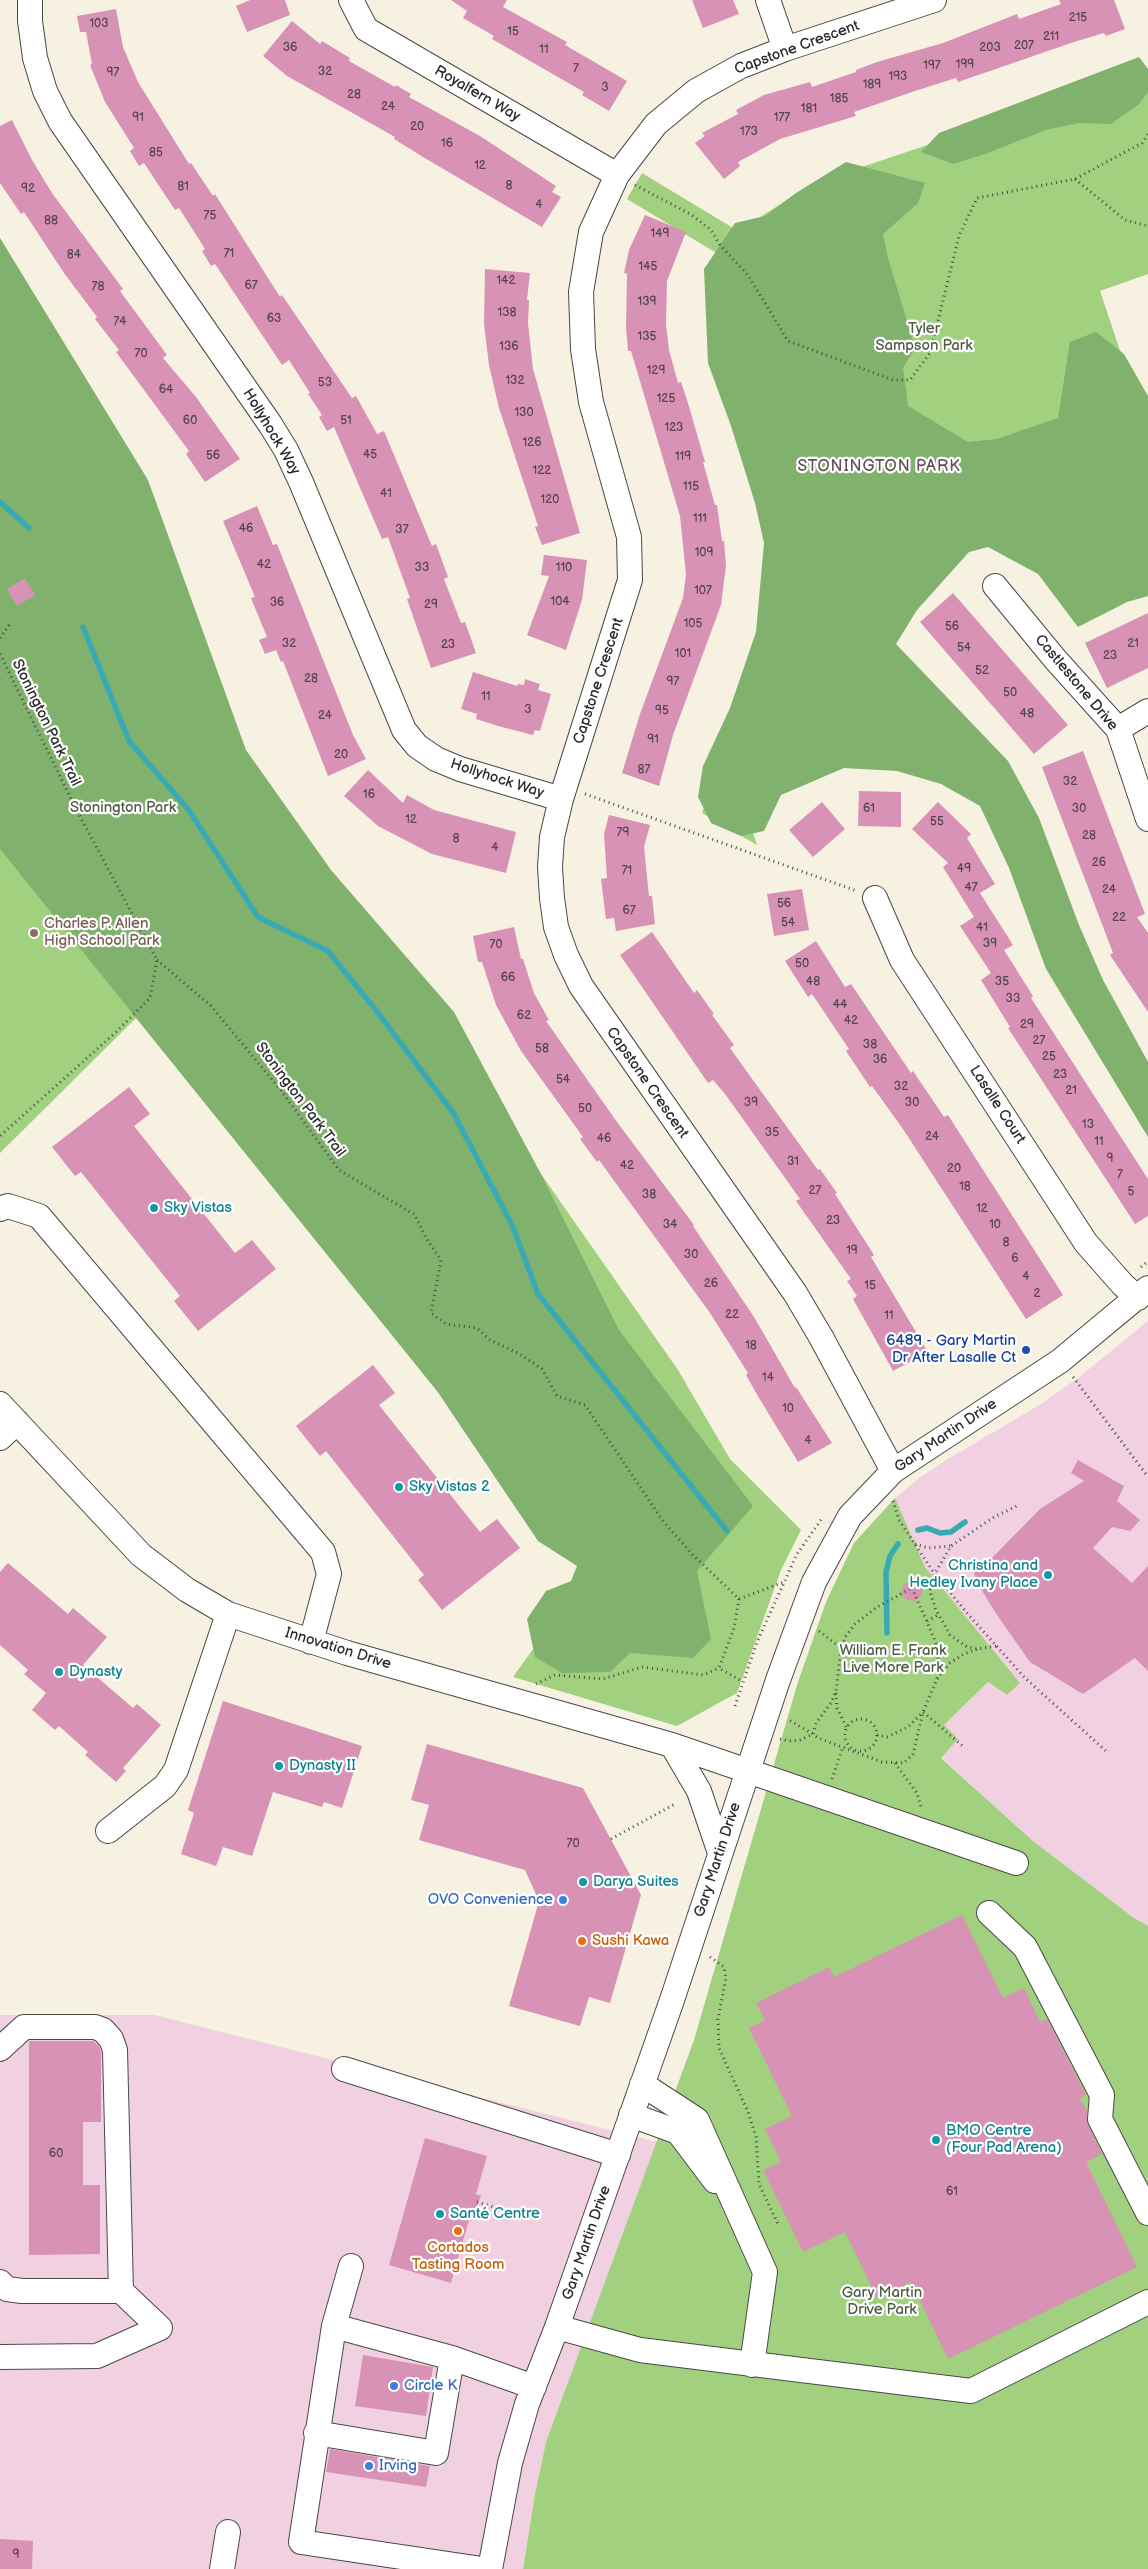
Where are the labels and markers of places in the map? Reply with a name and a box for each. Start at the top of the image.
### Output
place label: Charles P. Allen High School Park [44,915,159,950]
marker: Charles P. Allen High School Park [28,927,40,939]
place label: Sky Vistas [164,1199,232,1217]
marker: Sky Vistas [148,1202,160,1214]
place label: 6489 - Gary Martin Dr After Lasalle Ct [886,1332,1016,1367]
marker: 6489 - Gary Martin Dr After Lasalle Ct [1020,1344,1032,1356]
place label: Sky Vistas 2 [409,1478,490,1496]
marker: Sky Vistas 2 [393,1481,405,1493]
place label: Christina and Hedley Ivany Place [909,1557,1038,1592]
marker: Christina and Hedley Ivany Place [1042,1569,1054,1581]
place label: Dynasty [69,1663,122,1681]
marker: Dynasty [53,1666,65,1678]
place label: Dynasty II [289,1757,356,1775]
marker: Dynasty II [273,1760,285,1772]
place label: Darya Suites [593,1873,679,1891]
marker: Darya Suites [577,1876,589,1888]
place label: OVO Convenience [428,1891,553,1909]
marker: OVO Convenience [557,1894,569,1906]
place label: Sushi Kawa [592,1932,669,1950]
marker: Sushi Kawa [576,1935,588,1947]
place label: BMO Centre (Four Pad Arena) [946,2122,1062,2157]
marker: BMO Centre (Four Pad Arena) [930,2134,942,2146]
place label: Santé Centre [450,2205,540,2223]
marker: Santé Centre [434,2208,446,2220]
marker: Cortados Tasting Room [452,2225,464,2237]
place label: Cortados Tasting Room [412,2239,504,2274]
place label: Circle K [404,2377,457,2395]
marker: Circle K [388,2380,400,2392]
place label: Irving [379,2457,417,2475]
marker: Irving [363,2460,375,2472]

